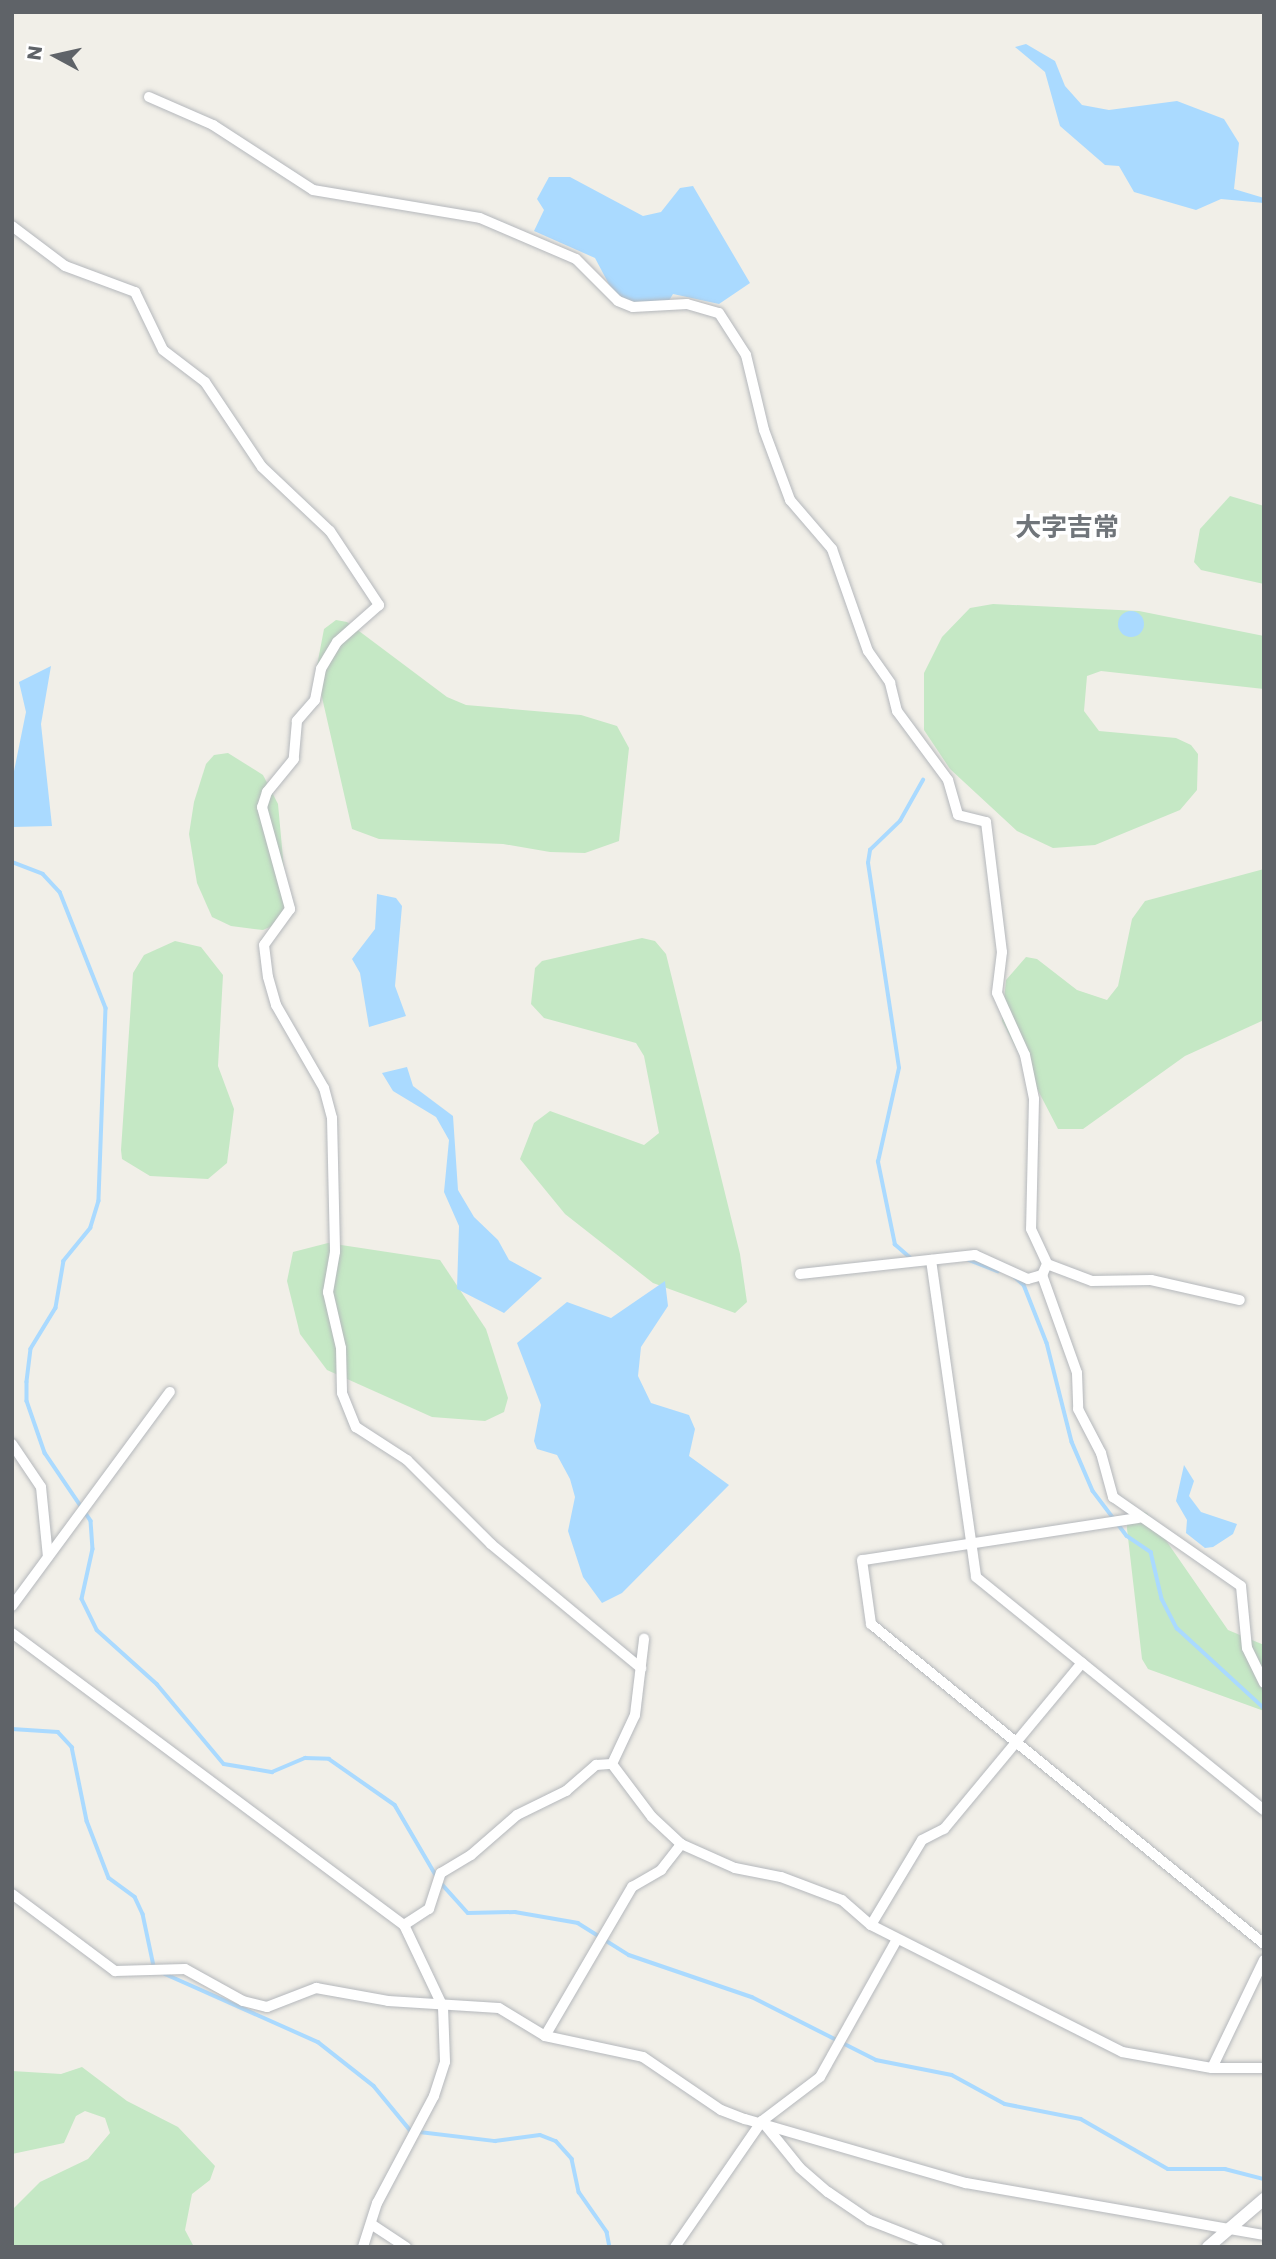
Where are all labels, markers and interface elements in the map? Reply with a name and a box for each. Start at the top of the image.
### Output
north arrow [21,21,91,91]
text: N [20,44,49,62]
district label: 大字吉常 [1015,512,1119,544]

